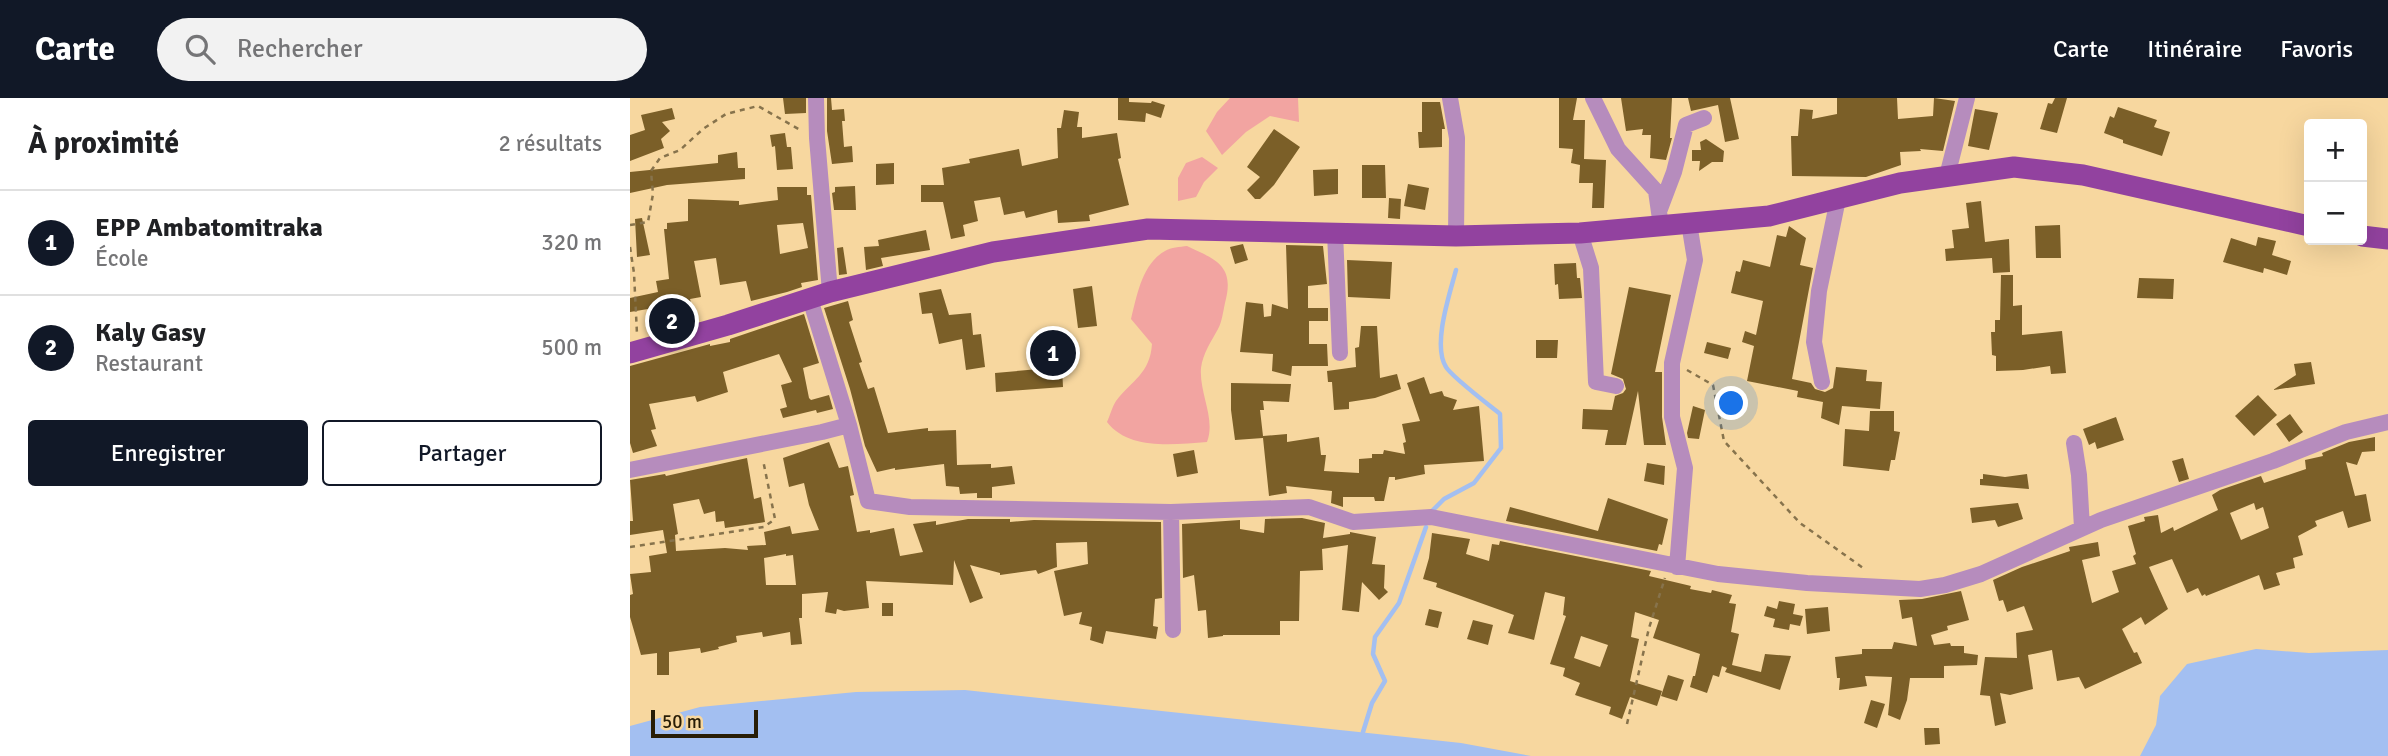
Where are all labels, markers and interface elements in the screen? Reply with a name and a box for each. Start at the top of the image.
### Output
search box [157,18,647,81]
text: Carte [35,29,115,70]
icon: search [181,30,219,68]
text: Rechercher [237,33,363,65]
text: Carte [2053,34,2109,64]
text: Itinéraire [2147,34,2242,64]
text: Favoris [2280,34,2353,64]
map controls [2304,119,2367,245]
button: + [2304,119,2367,182]
text: À proximité [28,125,179,162]
text: 2 résultats [498,129,602,158]
button: − [2304,182,2367,245]
text: EPP Ambatomitraka [95,212,323,244]
text: 1 [45,228,57,257]
text: 320 m [541,228,602,257]
text: École [95,244,148,273]
pin: 2 [649,295,695,347]
text: Kaly Gasy [95,317,206,349]
pin: 1 [1030,327,1076,379]
text: 2 [45,333,57,362]
text: 500 m [541,333,602,362]
text: Restaurant [95,349,203,378]
your location [1714,386,1748,420]
button: Enregistrer [28,420,308,486]
button: Partager [322,420,602,486]
scale bar [651,707,758,739]
text: 50 m [662,710,702,734]

